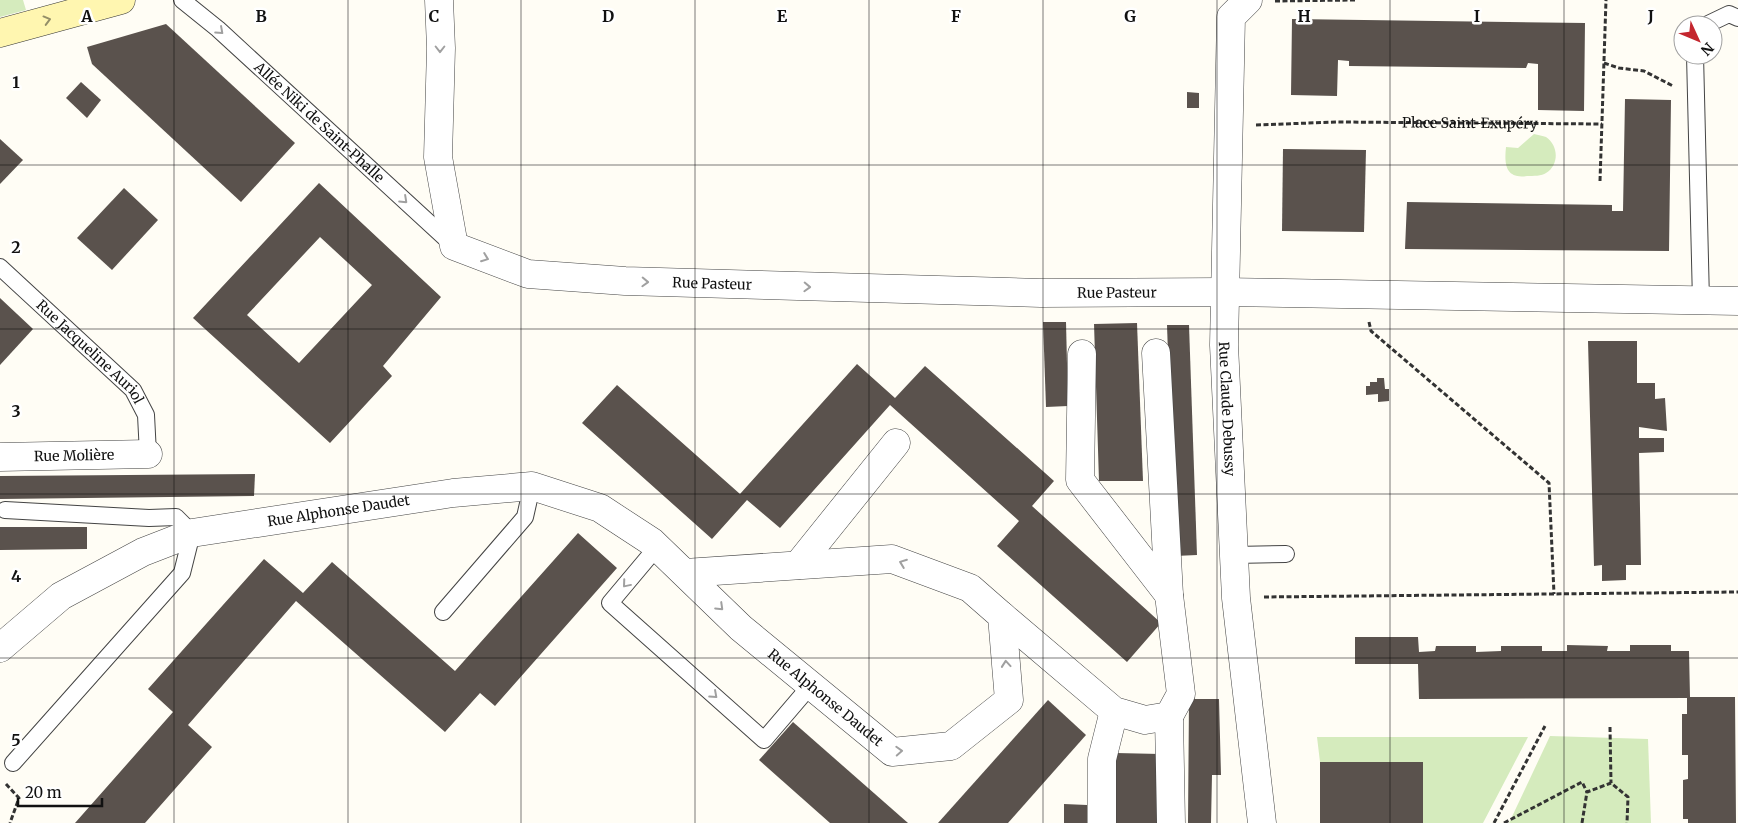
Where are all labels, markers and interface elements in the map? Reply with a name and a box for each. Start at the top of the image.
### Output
text: A [80,6,93,26]
text: B [255,6,267,26]
text: C [429,6,439,26]
text: D [602,6,614,26]
text: E [777,6,788,26]
text: F [951,6,961,26]
text: G [1124,6,1136,26]
text: H [1297,6,1311,26]
text: I [1474,6,1480,26]
text: J [1647,6,1654,26]
one-way arrow [42,15,51,25]
north arrow [1673,15,1723,65]
one-way arrow [214,26,223,35]
text: N [1697,39,1718,59]
one-way arrow [435,45,445,53]
street label: Allée Niki de Saint-Phalle [250,57,388,186]
text: 1 [12,72,20,92]
street label: Place Saint-Exupéry [1402,113,1539,133]
one-way arrow [399,194,408,203]
text: 2 [11,237,21,257]
one-way arrow [481,252,489,262]
street label: Rue Pasteur [672,273,752,294]
one-way arrow [641,277,649,287]
one-way arrow [803,281,811,292]
street label: Rue Pasteur [1077,283,1157,302]
street label: Rue Jacqueline Auriol [32,296,148,407]
street label: Rue Claude Debussy [1215,341,1239,477]
text: 3 [11,401,21,421]
street label: Rue Molière [34,446,114,465]
street label: Rue Alphonse Daudet [266,491,412,530]
one-way arrow [899,559,908,569]
text: 4 [11,566,21,586]
one-way arrow [623,578,632,587]
one-way arrow [714,601,723,610]
street label: Rue Alphonse Daudet [764,645,887,750]
one-way arrow [1001,660,1012,668]
one-way arrow [708,689,717,698]
text: 5 [11,730,21,750]
one-way arrow [896,745,904,756]
scale bar [18,776,101,808]
text: 20 m [25,783,62,802]

